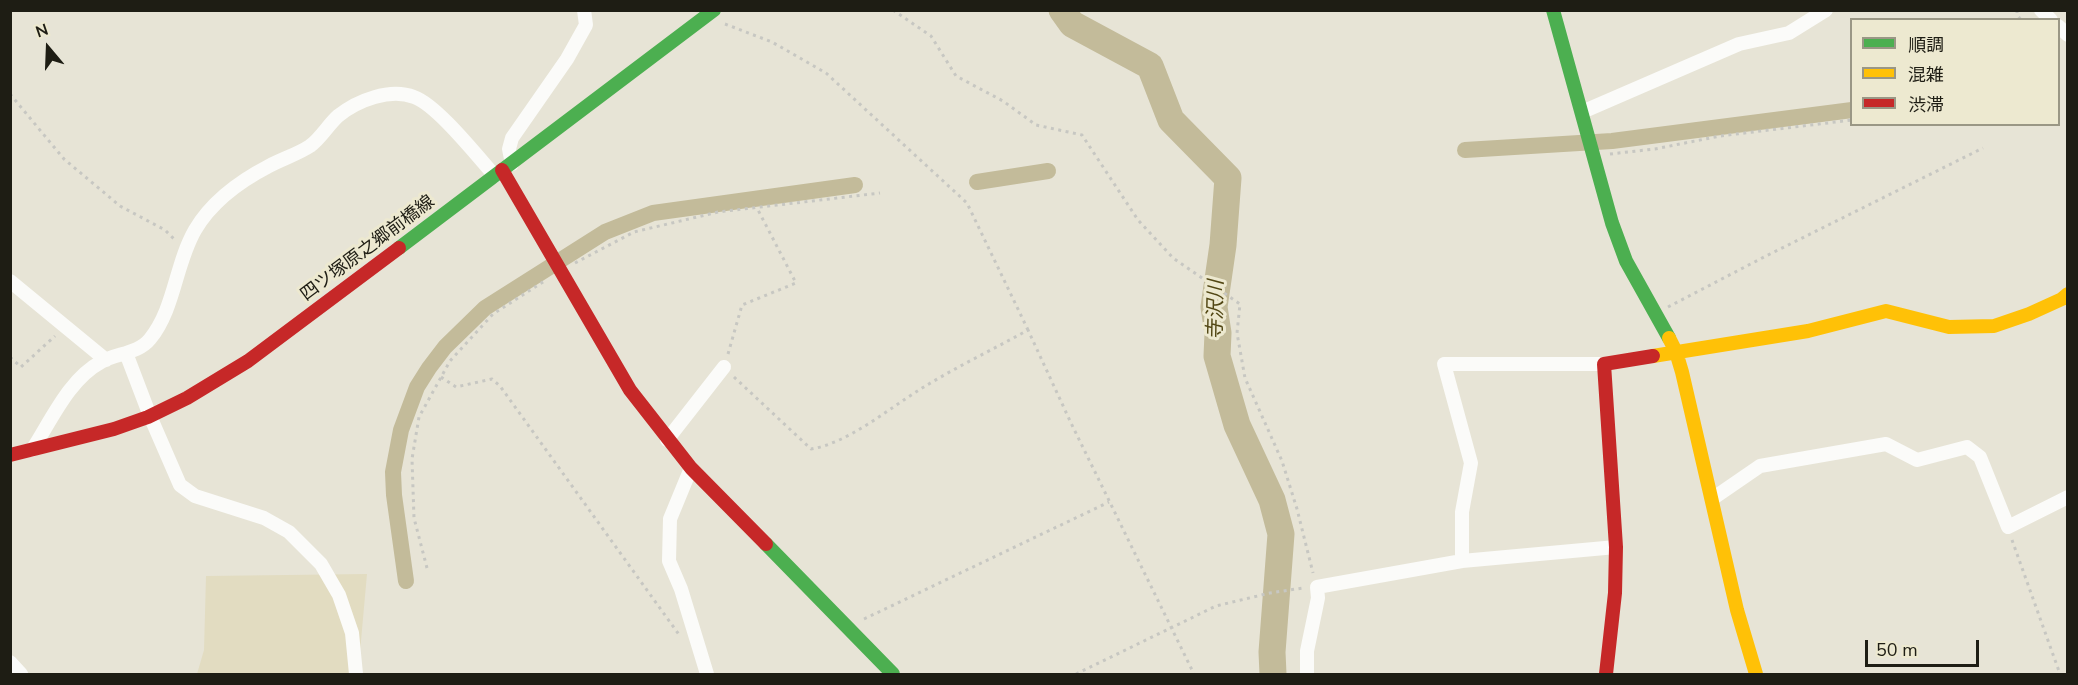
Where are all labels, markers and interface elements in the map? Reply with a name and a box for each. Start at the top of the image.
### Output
north arrow [18,18,78,78]
legend [1850,18,2060,126]
text: N [33,19,51,43]
text: 順調 [1908,33,1944,57]
text: 混雑 [1908,63,1944,87]
text: 渋滞 [1908,93,1944,117]
street label: 四ツ塚原之郷前橋線 [297,192,439,306]
water label: 寺沢川 [1204,280,1230,340]
scale bar [1868,628,1982,666]
text: 50 m [1876,638,1918,662]

